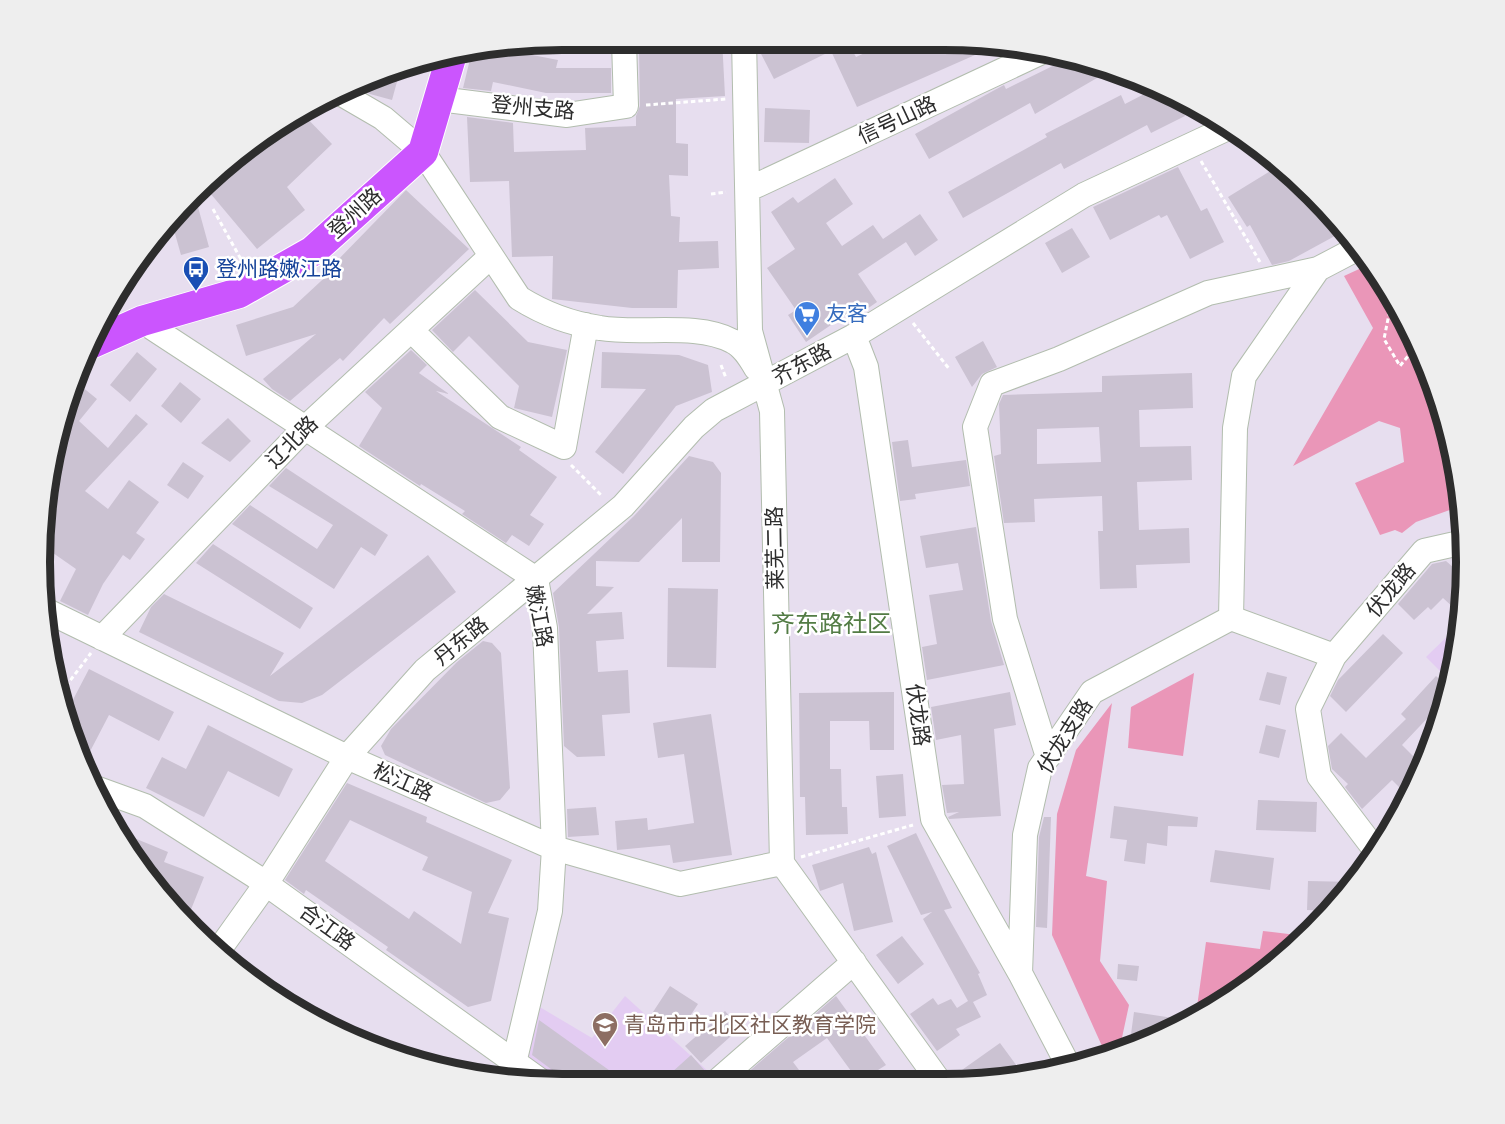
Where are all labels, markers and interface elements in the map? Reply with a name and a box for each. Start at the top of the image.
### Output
street label: 信号山路 [854,91,940,149]
street label: 登州支路 [490,92,576,124]
street label: 登州路 [324,183,386,243]
bus stop icon: 登州路嫩江路 [181,254,211,292]
place label: 登州路嫩江路 [216,257,342,281]
supermarket icon: 友客 [792,299,822,337]
place label: 友客 [826,302,868,326]
street label: 齐东路 [769,339,835,389]
street label: 辽北路 [261,411,323,473]
street label: 莱芜二路 [762,506,788,590]
street label: 伏龙路 [1362,558,1420,622]
street label: 嫩江路 [521,583,557,649]
district label: 齐东路社区 [771,610,891,638]
street label: 丹东路 [429,612,493,670]
street label: 伏龙路 [902,682,934,748]
street label: 伏龙支路 [1033,694,1097,778]
street label: 松江路 [369,758,437,806]
street label: 合江路 [294,899,360,955]
school or university icon: 青岛市市北区社区教育学院 [590,1010,620,1048]
place label: 青岛市市北区社区教育学院 [624,1013,876,1037]

